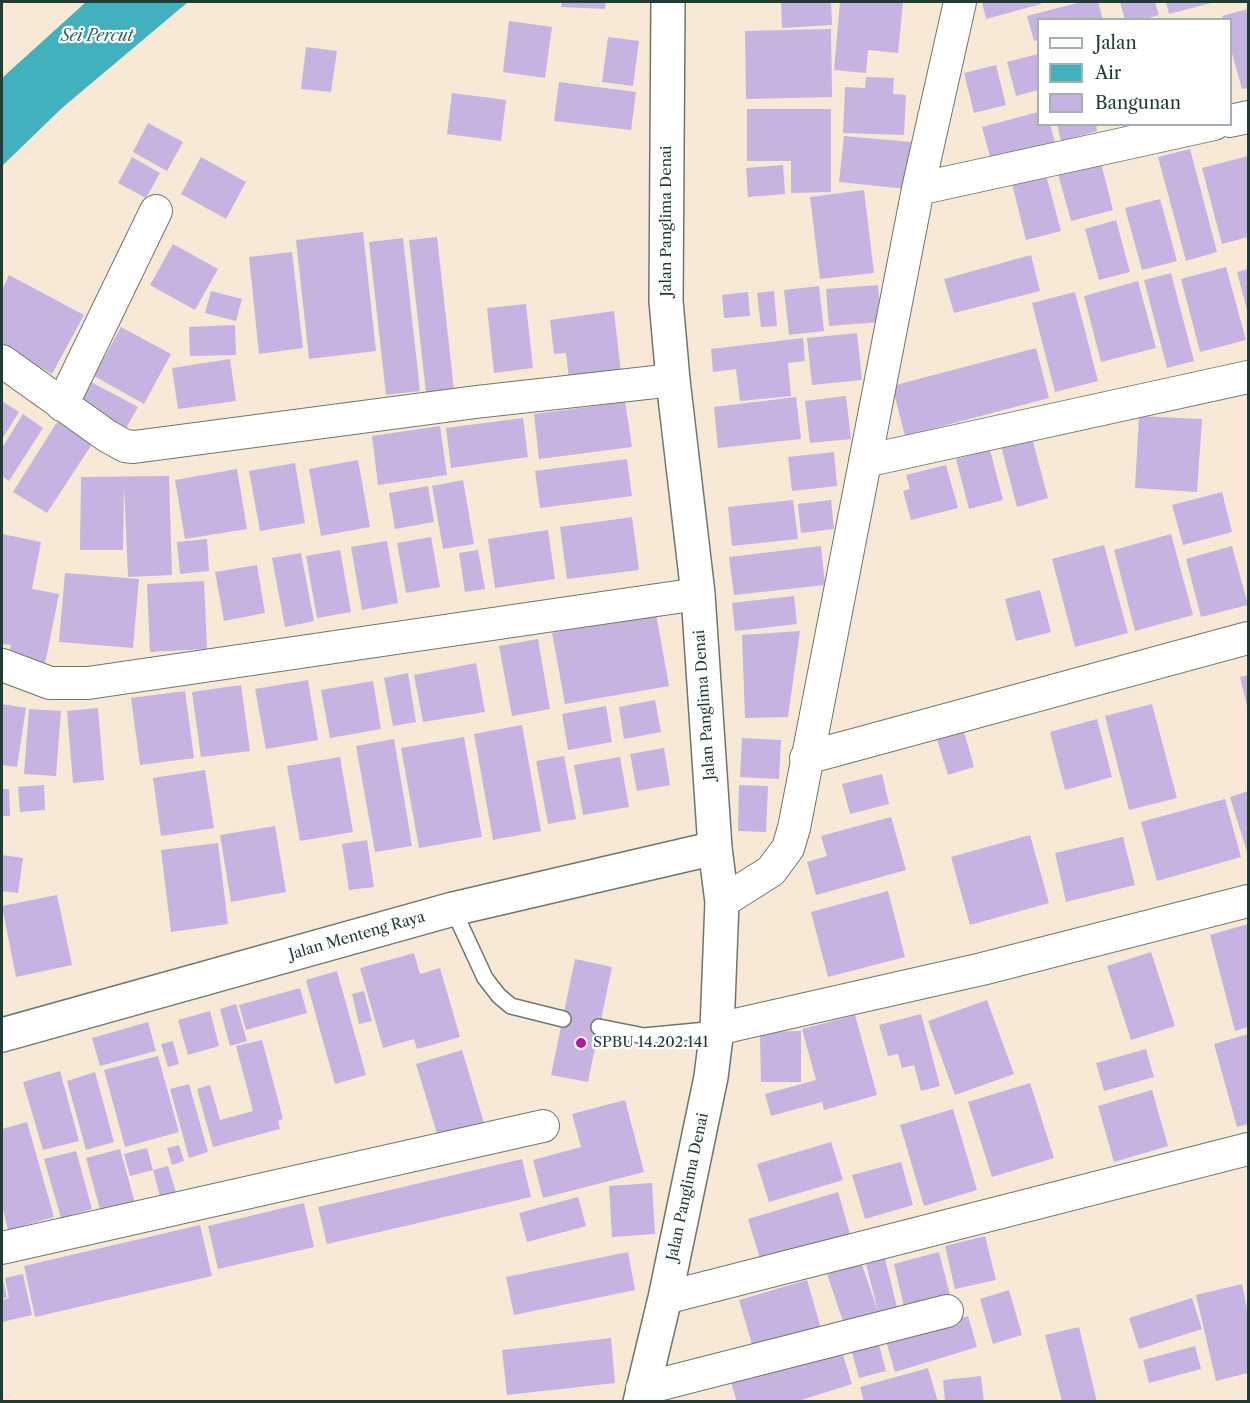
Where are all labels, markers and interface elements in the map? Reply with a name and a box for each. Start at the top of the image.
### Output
legend [1037,18,1232,126]
water label: Sei Percut [61,26,133,46]
text: Jalan [1095,32,1137,54]
text: Air [1095,62,1121,84]
text: Bangunan [1095,92,1181,114]
street label: Jalan Panglima Denai [658,145,676,297]
street label: Jalan Panglima Denai [691,629,719,781]
street label: Jalan Menteng Raya [287,908,427,964]
place label: SPBU 14.202.141 [593,1034,709,1052]
marker: SPBU 14.202.141 [574,1036,588,1050]
street label: Jalan Panglima Denai [663,1111,713,1263]

